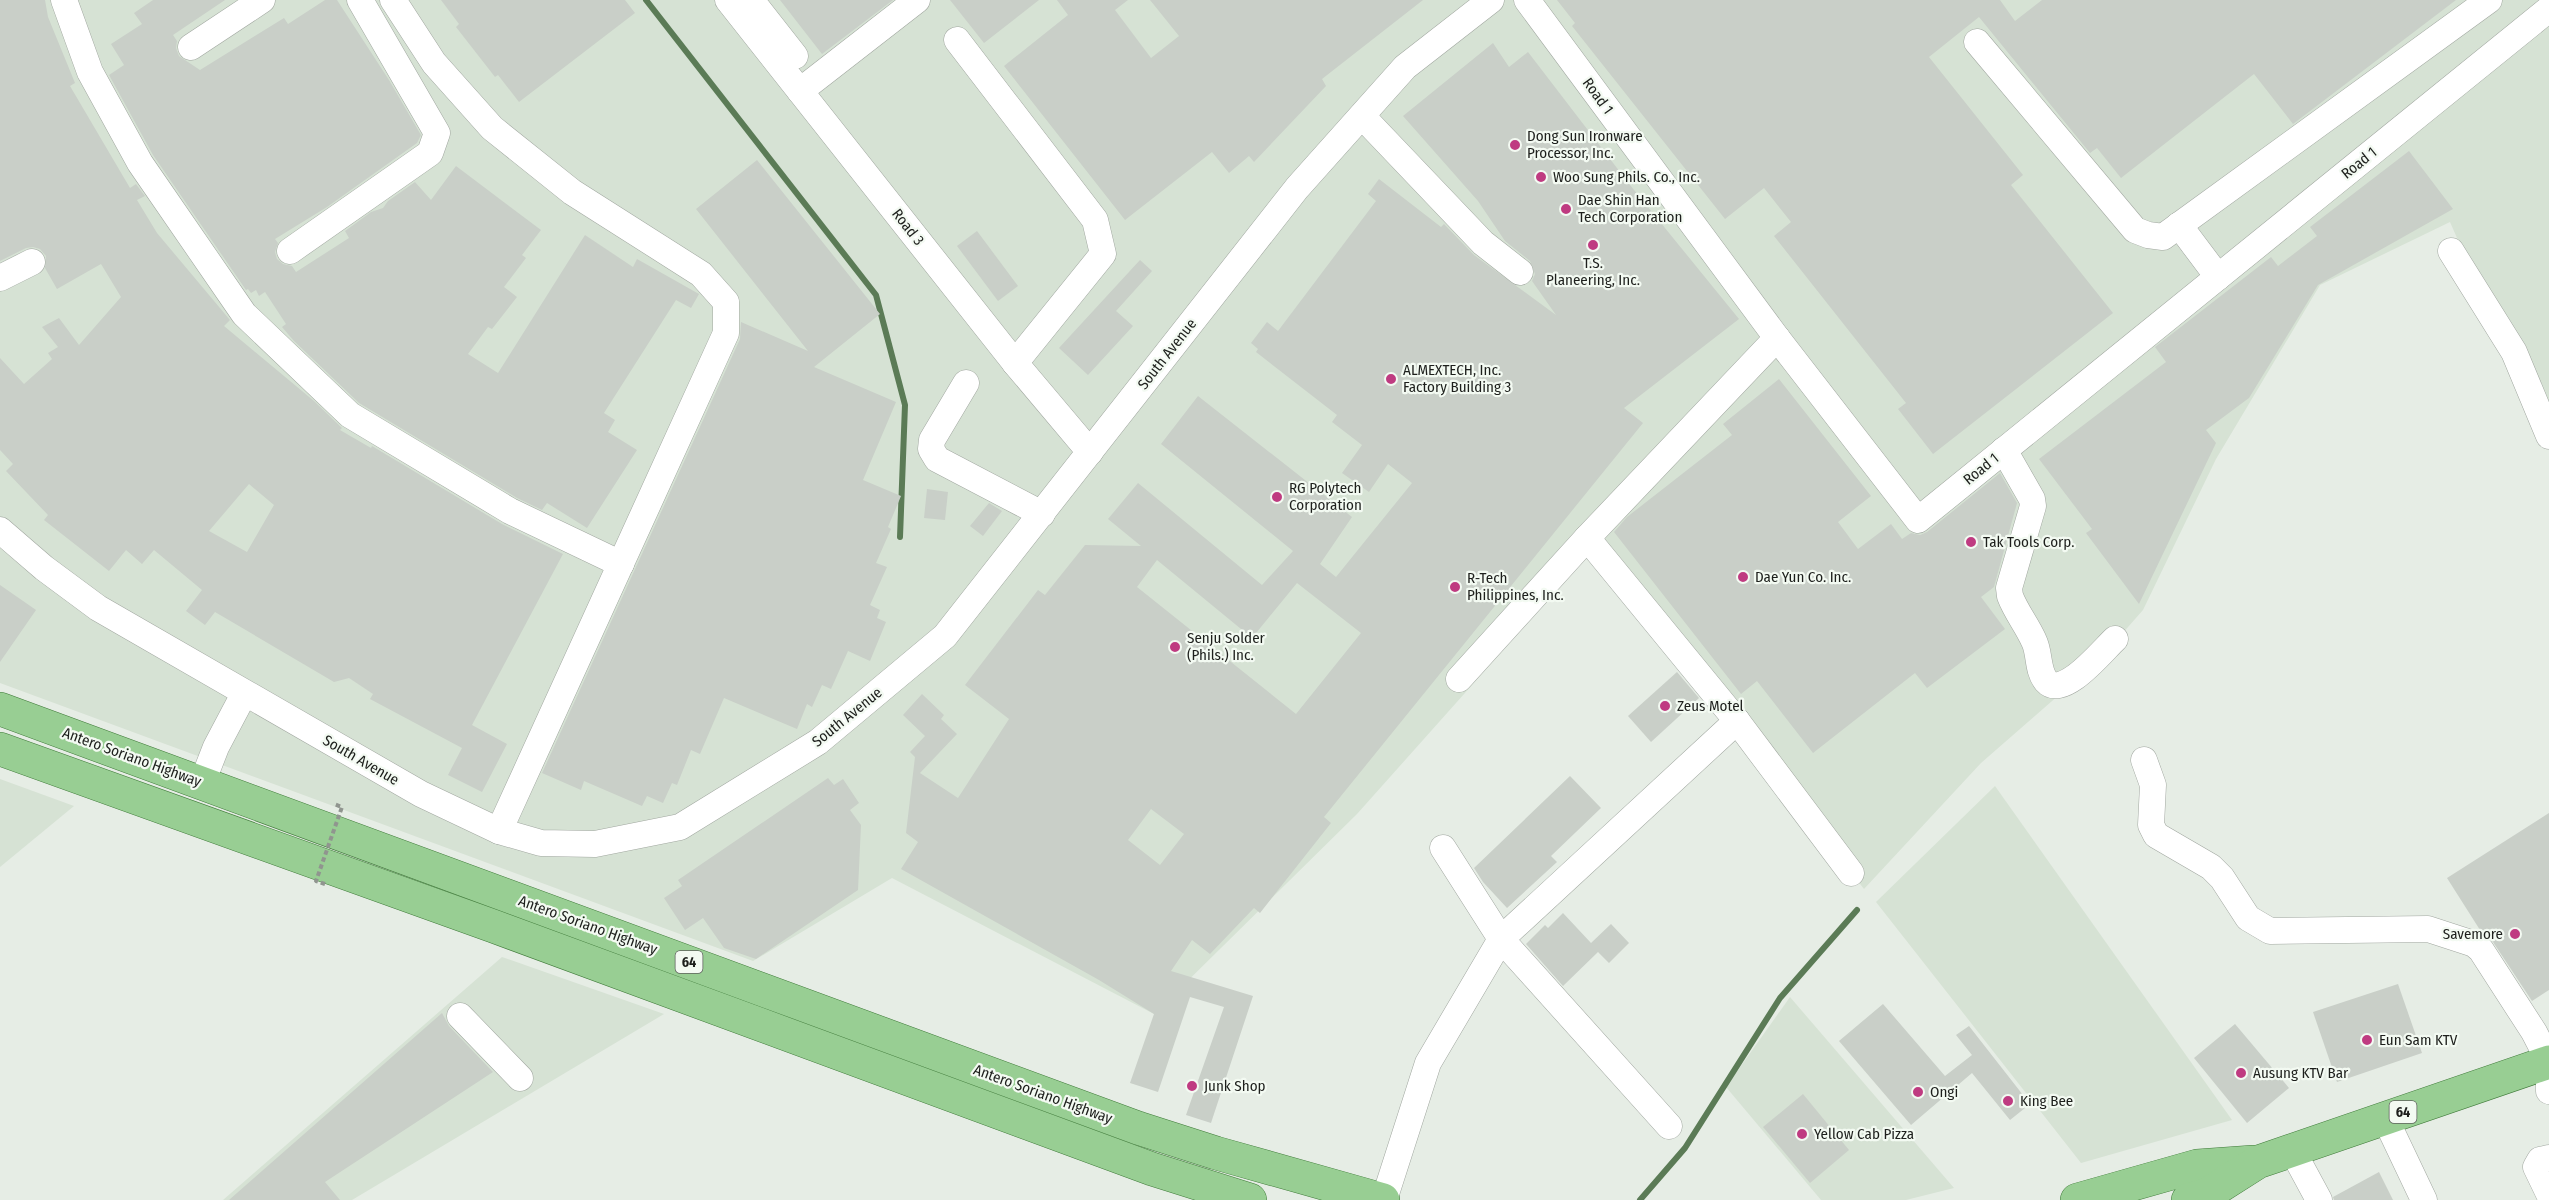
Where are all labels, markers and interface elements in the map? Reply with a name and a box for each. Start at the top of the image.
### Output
street label: Road 1 [1579,74,1617,118]
place label: Dong Sun Ironware Processor, Inc. [1527,127,1643,162]
marker: Dong Sun Ironware Processor, Inc. [1508,138,1522,152]
street label: Road 1 [2338,143,2380,183]
place label: Woo Sung Phils. Co., Inc. [1553,168,1700,186]
marker: Woo Sung Phils. Co., Inc. [1534,170,1548,184]
place label: Dae Shin Han Tech Corporation [1578,191,1682,226]
marker: Dae Shin Han Tech Corporation [1559,202,1573,216]
street label: Road 3 [888,205,928,249]
marker: T.S. Planeering, Inc. [1586,238,1600,252]
place label: T.S. Planeering, Inc. [1546,254,1640,289]
street label: South Avenue [1134,315,1200,393]
place label: ALMEXTECH, Inc. Factory Building 3 [1403,361,1511,396]
marker: ALMEXTECH, Inc. Factory Building 3 [1384,372,1398,386]
street label: Road 1 [1960,449,2002,489]
place label: RG Polytech Corporation [1289,479,1362,514]
marker: RG Polytech Corporation [1270,490,1284,504]
place label: Tak Tools Corp. [1983,533,2074,551]
marker: Tak Tools Corp. [1964,535,1978,549]
place label: Dae Yun Co. Inc. [1755,568,1851,586]
place label: R-Tech Philippines, Inc. [1467,569,1564,604]
marker: Dae Yun Co. Inc. [1736,570,1750,584]
marker: R-Tech Philippines, Inc. [1448,580,1462,594]
place label: Senju Solder (Phils.) Inc. [1187,629,1266,664]
marker: Senju Solder (Phils.) Inc. [1168,640,1182,654]
street label: South Avenue [808,683,886,751]
place label: Zeus Motel [1677,697,1744,715]
marker: Zeus Motel [1658,699,1672,713]
street label: Antero Soriano Highway [60,724,204,791]
street label: South Avenue [320,731,402,789]
street label: Antero Soriano Highway [516,892,660,959]
place label: Savemore [2443,925,2503,943]
marker: Savemore [2508,927,2522,941]
road number: 64 [676,951,702,973]
place label: Eun Sam KTV [2379,1031,2458,1049]
marker: Eun Sam KTV [2360,1033,2374,1047]
street label: Antero Soriano Highway [971,1061,1115,1128]
place label: Ausung KTV Bar [2253,1064,2349,1082]
marker: Ausung KTV Bar [2234,1066,2248,1080]
place label: Junk Shop [1204,1077,1266,1095]
marker: Junk Shop [1185,1079,1199,1093]
place label: Ongi [1930,1083,1958,1101]
marker: Ongi [1911,1085,1925,1099]
place label: King Bee [2020,1092,2073,1110]
marker: King Bee [2001,1094,2015,1108]
road number: 64 [2390,1101,2416,1123]
place label: Yellow Cab Pizza [1814,1125,1914,1143]
marker: Yellow Cab Pizza [1795,1127,1809,1141]

